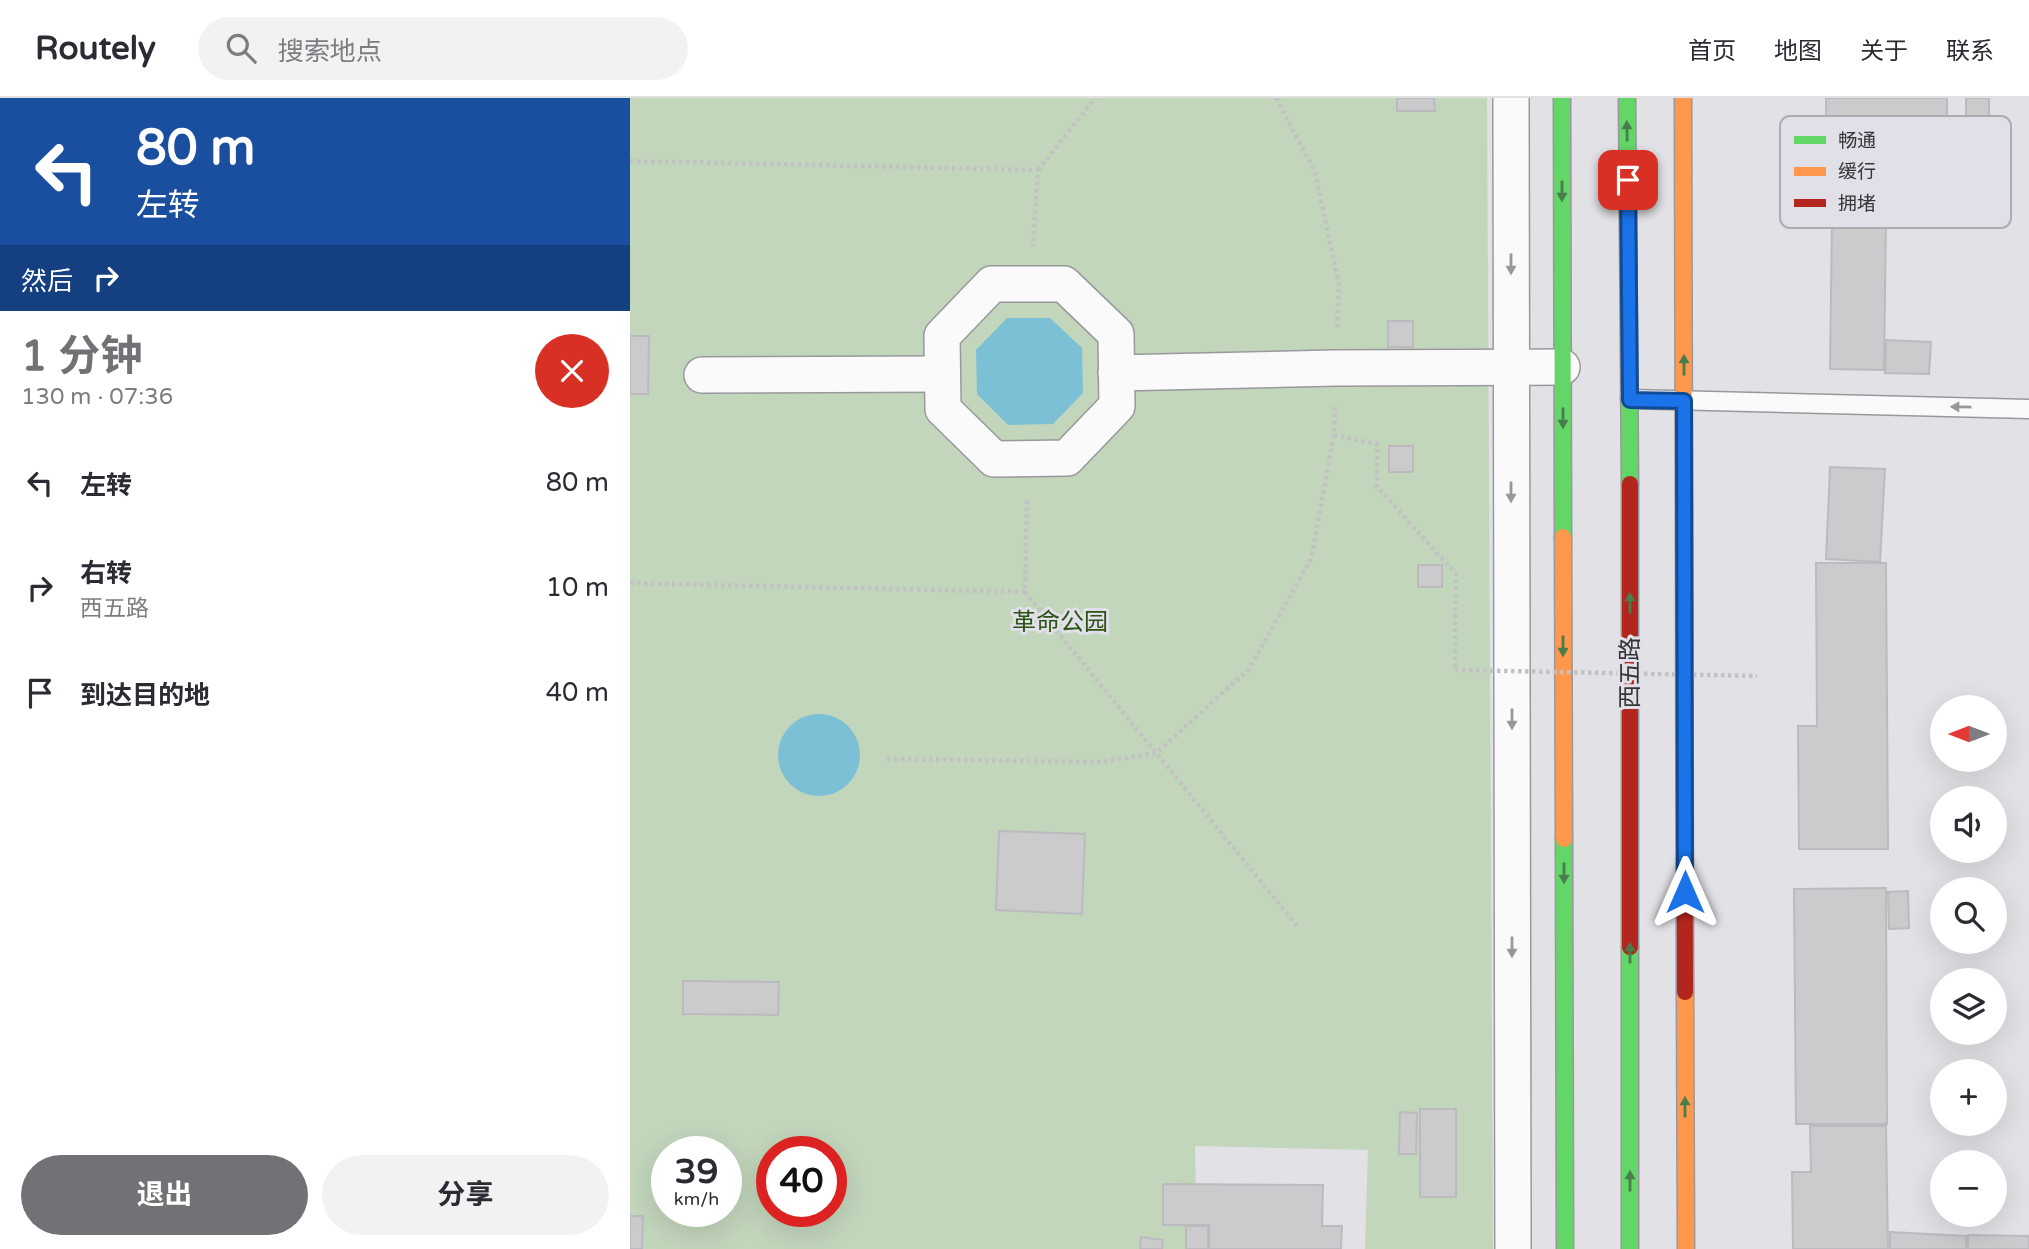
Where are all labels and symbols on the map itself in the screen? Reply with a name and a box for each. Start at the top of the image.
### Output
legend [1780,116,2011,228]
one-way arrow [1621,120,1633,142]
text: 畅通 [1838,130,1876,152]
pin [1598,150,1658,210]
text: 缓行 [1838,161,1876,183]
one-way arrow [1556,180,1568,202]
text: 拥堵 [1838,193,1876,215]
one-way arrow [1505,253,1517,275]
one-way arrow [1678,354,1690,376]
one-way arrow [1950,401,1972,413]
one-way arrow [1557,407,1569,429]
one-way arrow [1505,481,1517,503]
one-way arrow [1624,592,1636,614]
park label: 革命公园 [1012,608,1108,637]
one-way arrow [1557,635,1569,657]
street label: 西五路 [1616,637,1645,709]
north arrow [1930,695,2007,772]
one-way arrow [1506,708,1518,730]
position arrow [1648,855,1722,929]
one-way arrow [1558,862,1570,884]
one-way arrow [1506,936,1518,958]
one-way arrow [1624,942,1636,964]
one-way arrow [1679,1096,1691,1118]
speed limit sign: 40 [756,1136,847,1227]
one-way arrow [1624,1170,1636,1192]

